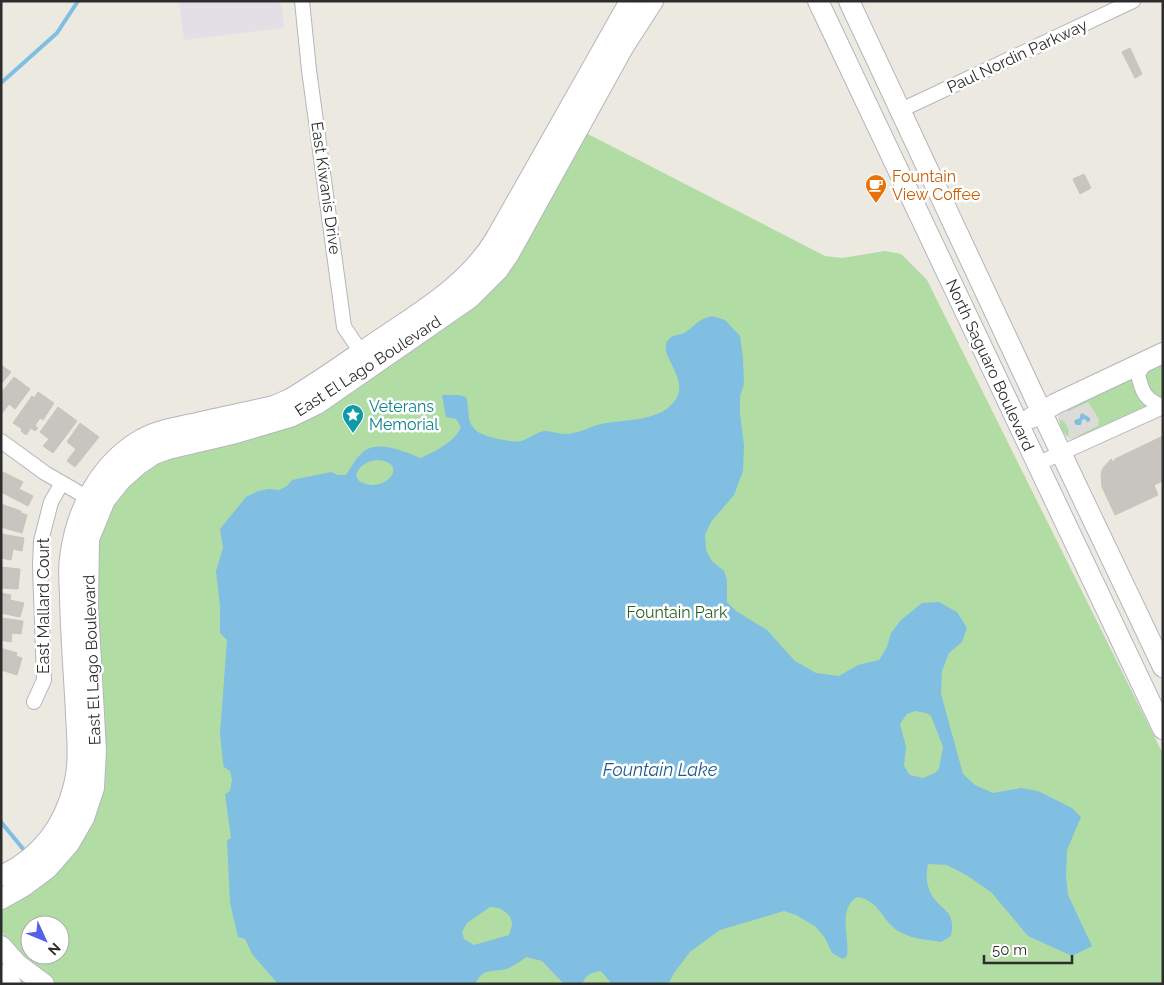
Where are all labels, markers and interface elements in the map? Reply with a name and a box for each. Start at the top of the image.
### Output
street label: Paul Nordin Parkway [944,15,1090,97]
street label: East Kiwanis Drive [307,120,345,256]
place label: Fountain View Coffee [892,167,980,204]
cafe icon: Fountain View Coffee [864,173,888,204]
street label: North Saguaro Boulevard [942,276,1038,454]
street label: East El Lago Boulevard [291,312,445,420]
place label: Veterans Memorial [369,397,439,434]
place icon: Veterans Memorial [341,403,365,434]
street label: East Mallard Court [34,537,53,674]
street label: East El Lago Boulevard [80,574,104,745]
park label: Fountain Park [627,603,728,622]
water label: Fountain Lake [603,759,718,780]
north arrow [20,915,70,965]
scale bar [984,932,1072,964]
text: N [45,940,64,958]
text: 50 m [992,941,1027,959]

